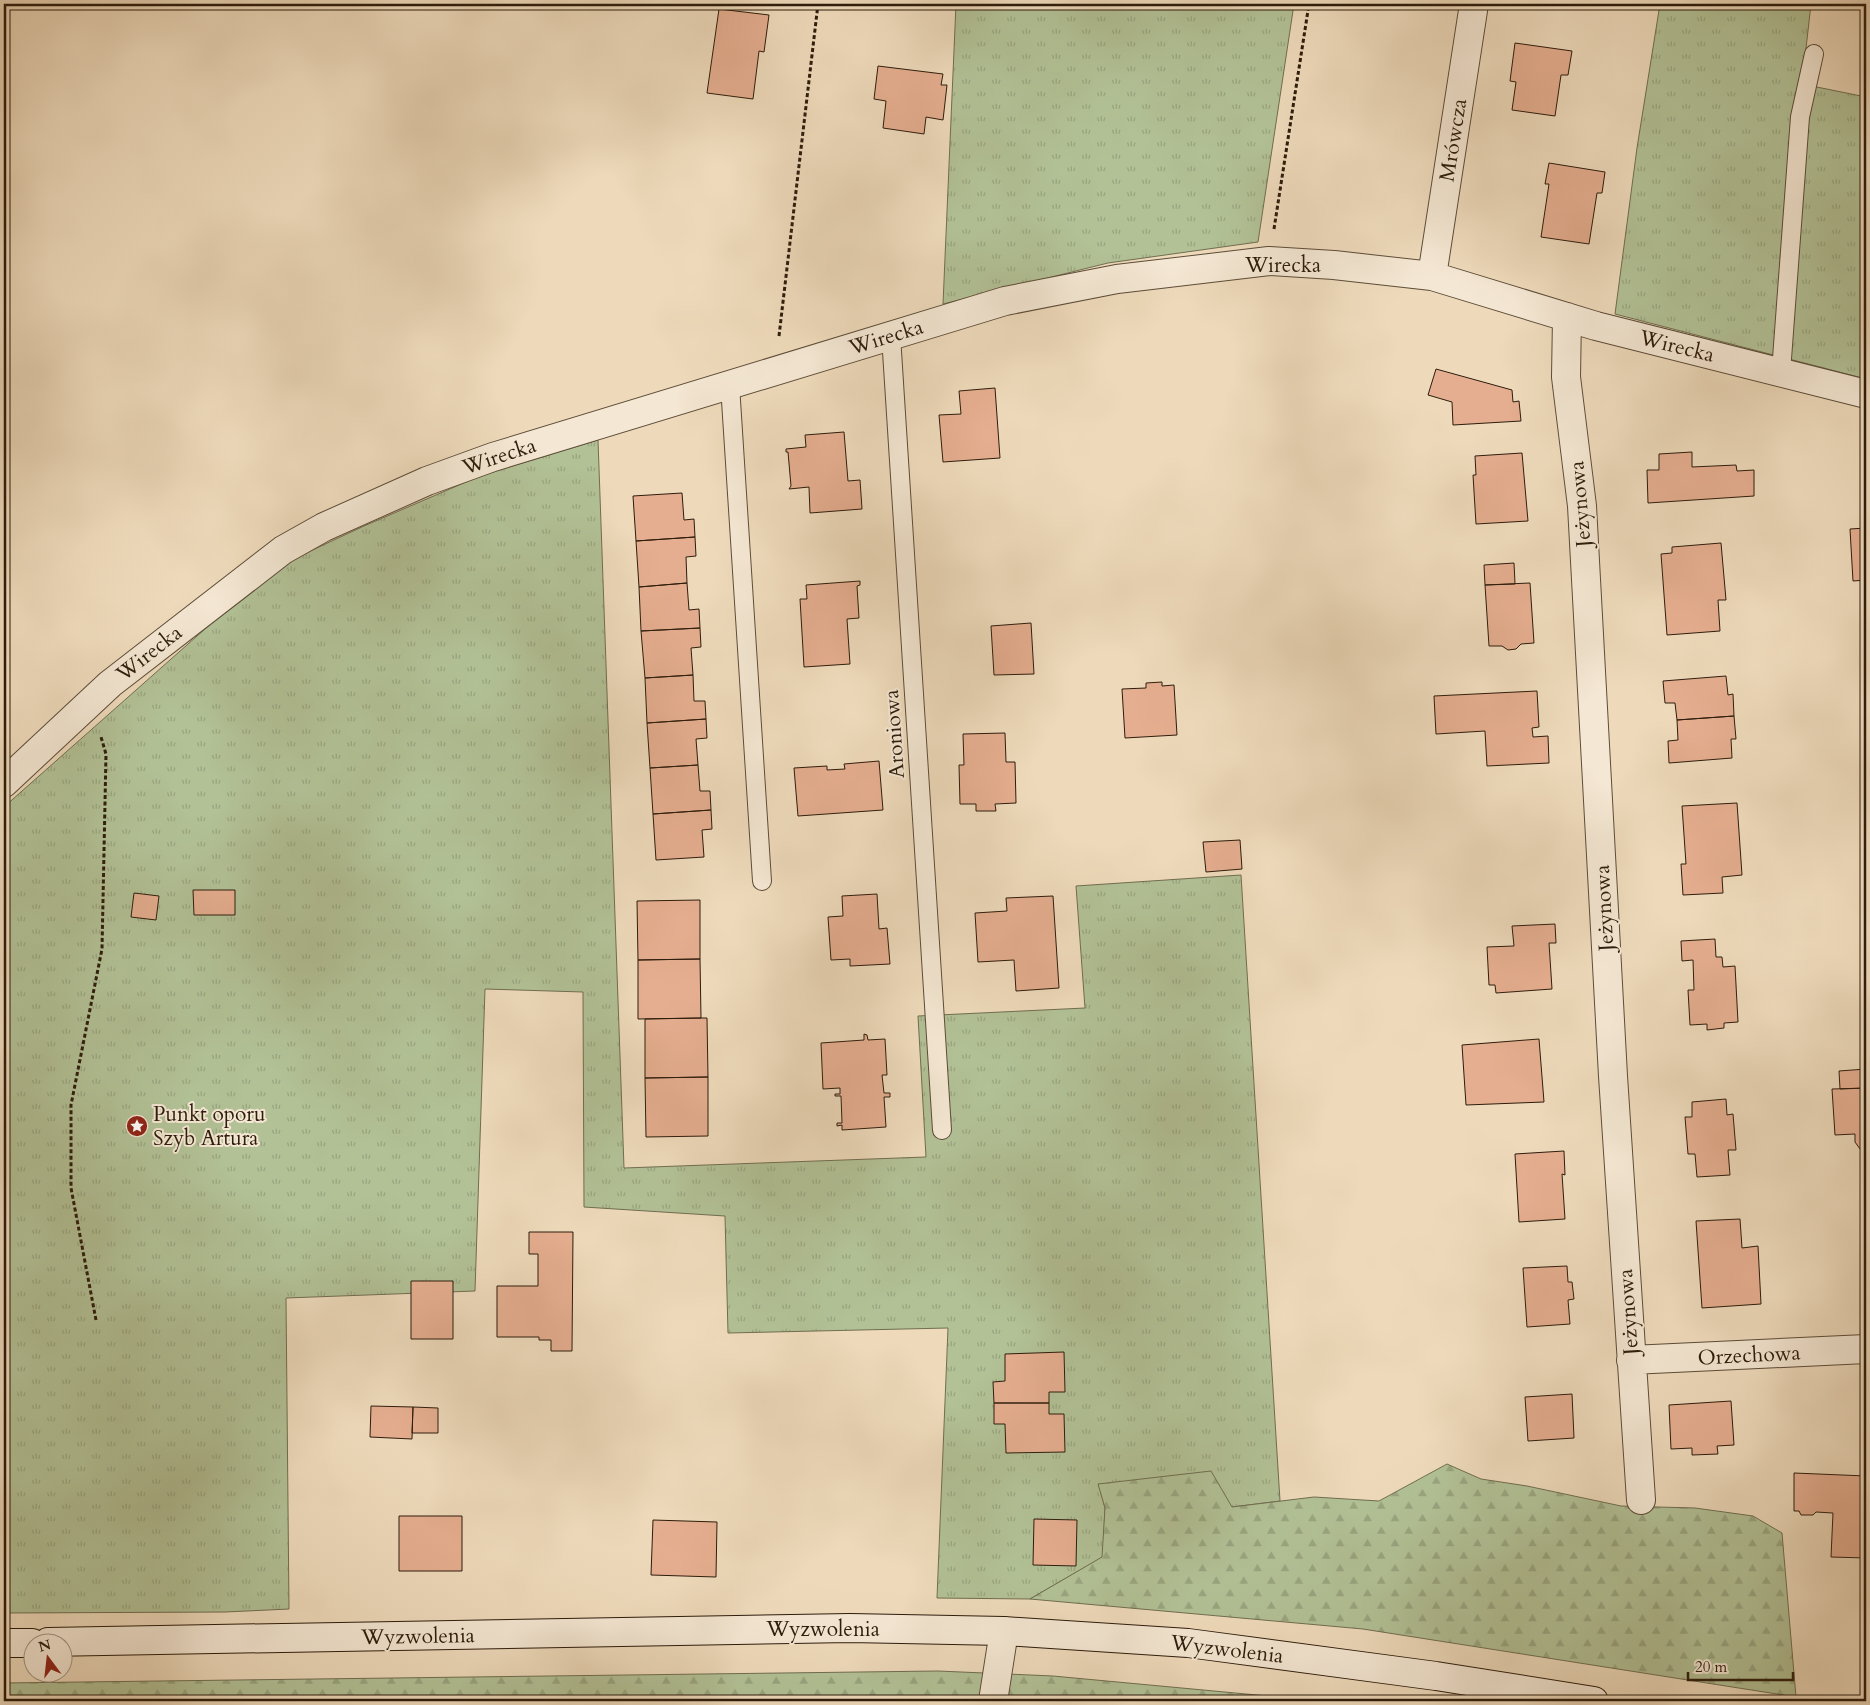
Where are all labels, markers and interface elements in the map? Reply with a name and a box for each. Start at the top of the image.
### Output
street label: Mrówcza [1433,96,1474,184]
street label: Wirecka [1244,251,1321,280]
street label: Wirecka [845,312,927,363]
street label: Wirecka [1635,323,1717,370]
street label: Wirecka [457,431,540,482]
street label: Jeżynowa [1562,460,1599,551]
street label: Wirecka [110,619,188,689]
street label: Aroniowa [877,689,912,779]
street label: Jeżynowa [1588,864,1621,955]
place label: Punkt oporu Szyb Artura [153,1100,265,1153]
place icon: Punkt oporu Szyb Artura [125,1114,149,1138]
street label: Jeżynowa [1611,1268,1646,1359]
street label: Orzechowa [1697,1338,1801,1373]
street label: Wyzwolenia [765,1615,880,1644]
street label: Wyzwolenia [360,1621,475,1652]
street label: Wyzwolenia [1168,1628,1285,1671]
north arrow [22,1632,72,1682]
text: N [36,1635,53,1657]
scale bar [1688,1650,1792,1682]
text: 20 m [1695,1657,1727,1677]

